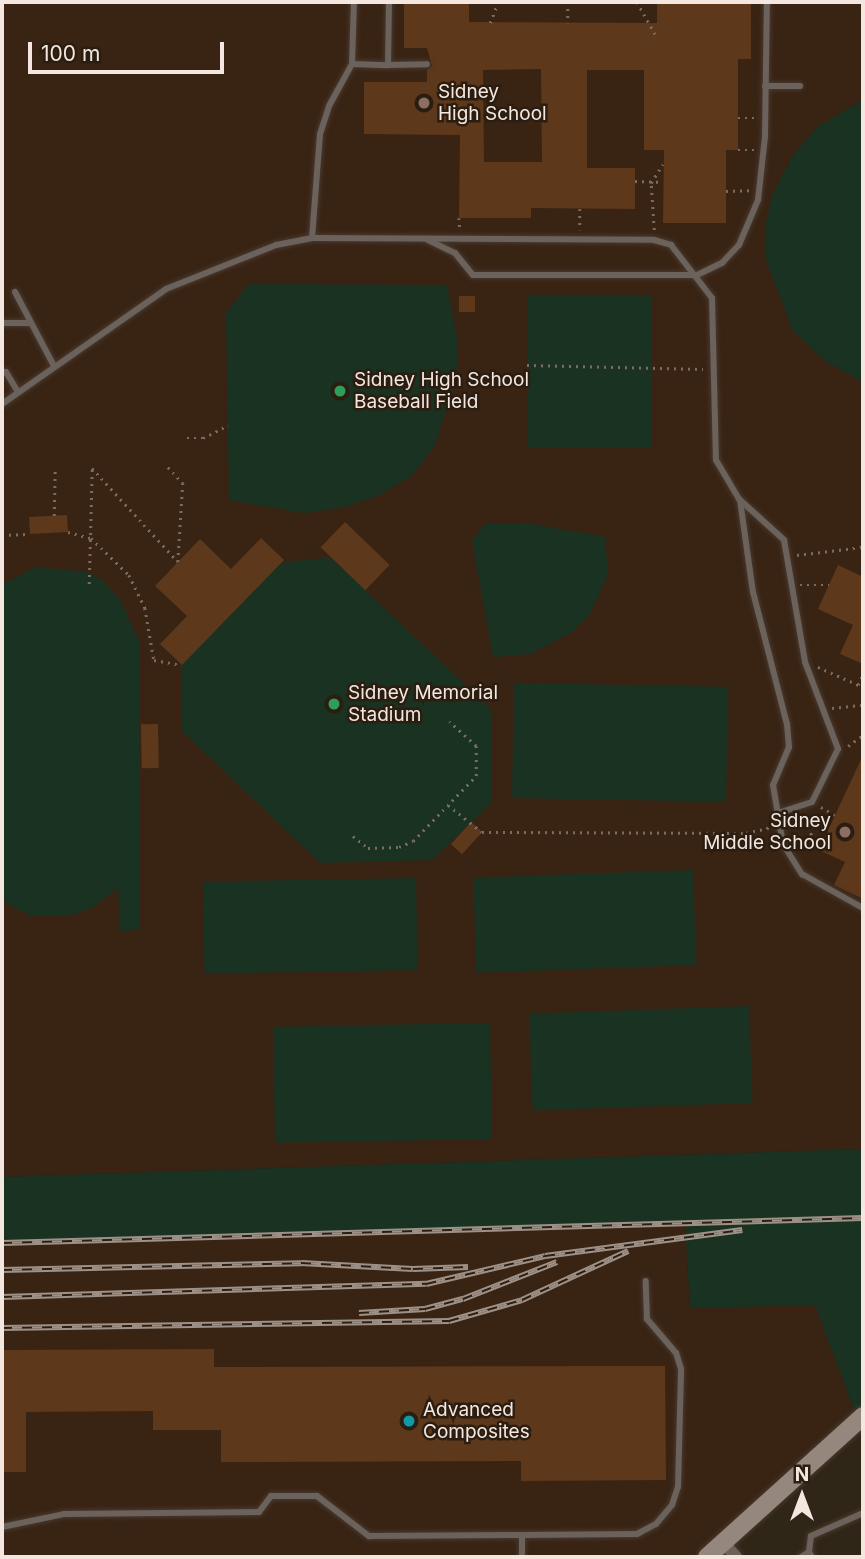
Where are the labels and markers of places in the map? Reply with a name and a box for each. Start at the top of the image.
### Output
place label: Sidney High School [438,81,547,125]
marker: Sidney High School [416,95,432,111]
place label: Sidney High School Baseball Field [354,369,529,413]
marker: Sidney High School Baseball Field [332,383,348,399]
place label: Sidney Memorial Stadium [348,682,498,726]
marker: Sidney Memorial Stadium [326,696,342,712]
place label: Sidney Middle School [703,810,831,854]
marker: Sidney Middle School [837,824,853,840]
place label: Advanced Composites [423,1399,530,1443]
marker: Advanced Composites [401,1413,417,1429]

